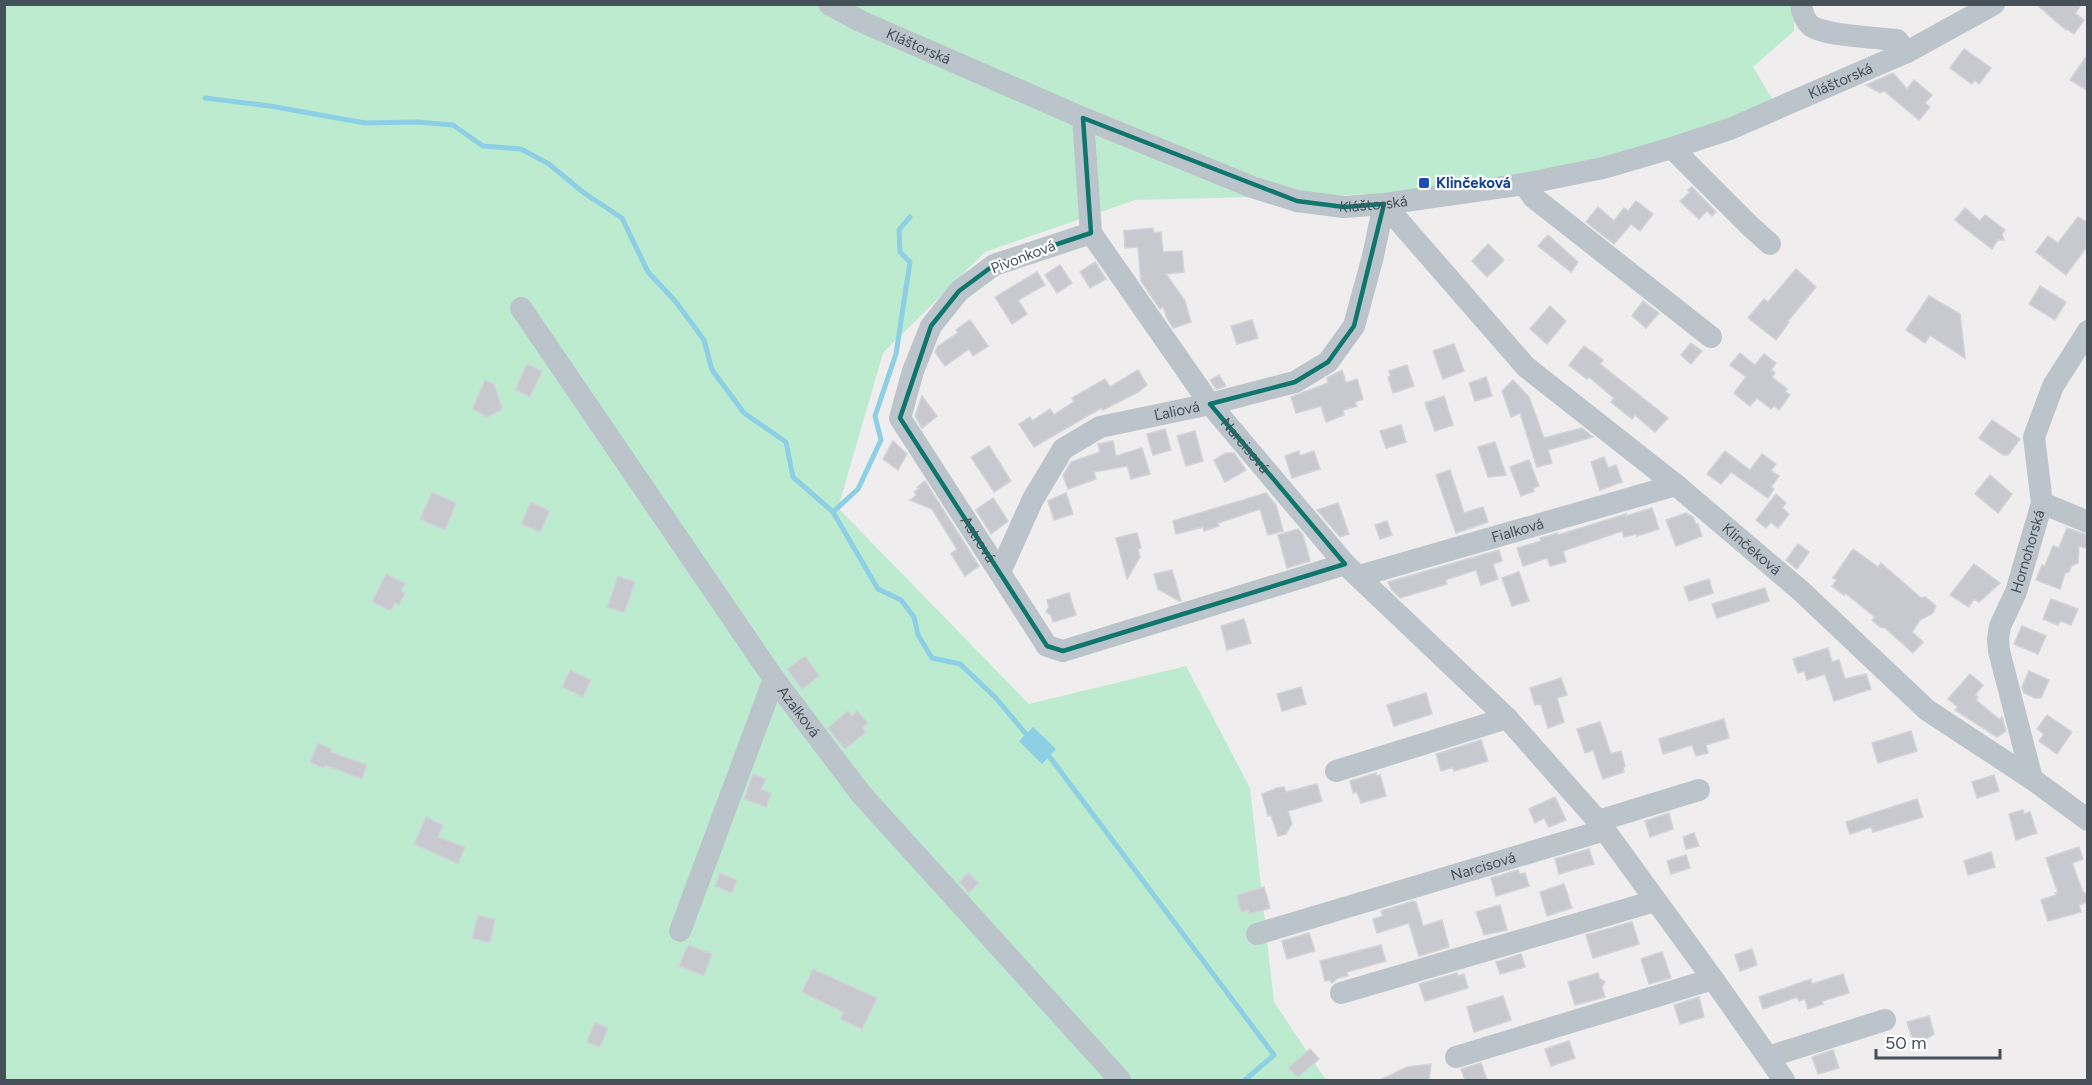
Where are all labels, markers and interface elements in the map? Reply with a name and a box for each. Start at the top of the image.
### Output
street label: Kláštorská [883,24,953,68]
street label: Kláštorská [1805,59,1875,103]
place label: Klinčeková [1436,174,1511,192]
marker: Klinčeková [1417,176,1431,190]
street label: Kláštorská [1338,192,1409,217]
street label: Pivonková [988,236,1058,278]
street label: Ľaliová [1152,397,1201,424]
street label: Narcisová [1217,414,1273,477]
street label: Hornohorská [2007,508,2048,595]
street label: Astrová [957,513,1000,566]
street label: Fialková [1489,514,1546,547]
street label: Klinčeková [1718,519,1785,579]
street label: Azalková [774,683,824,741]
street label: Narcisová [1449,848,1518,885]
scale bar [1876,1022,2000,1060]
text: 50 m [1885,1032,1927,1054]

